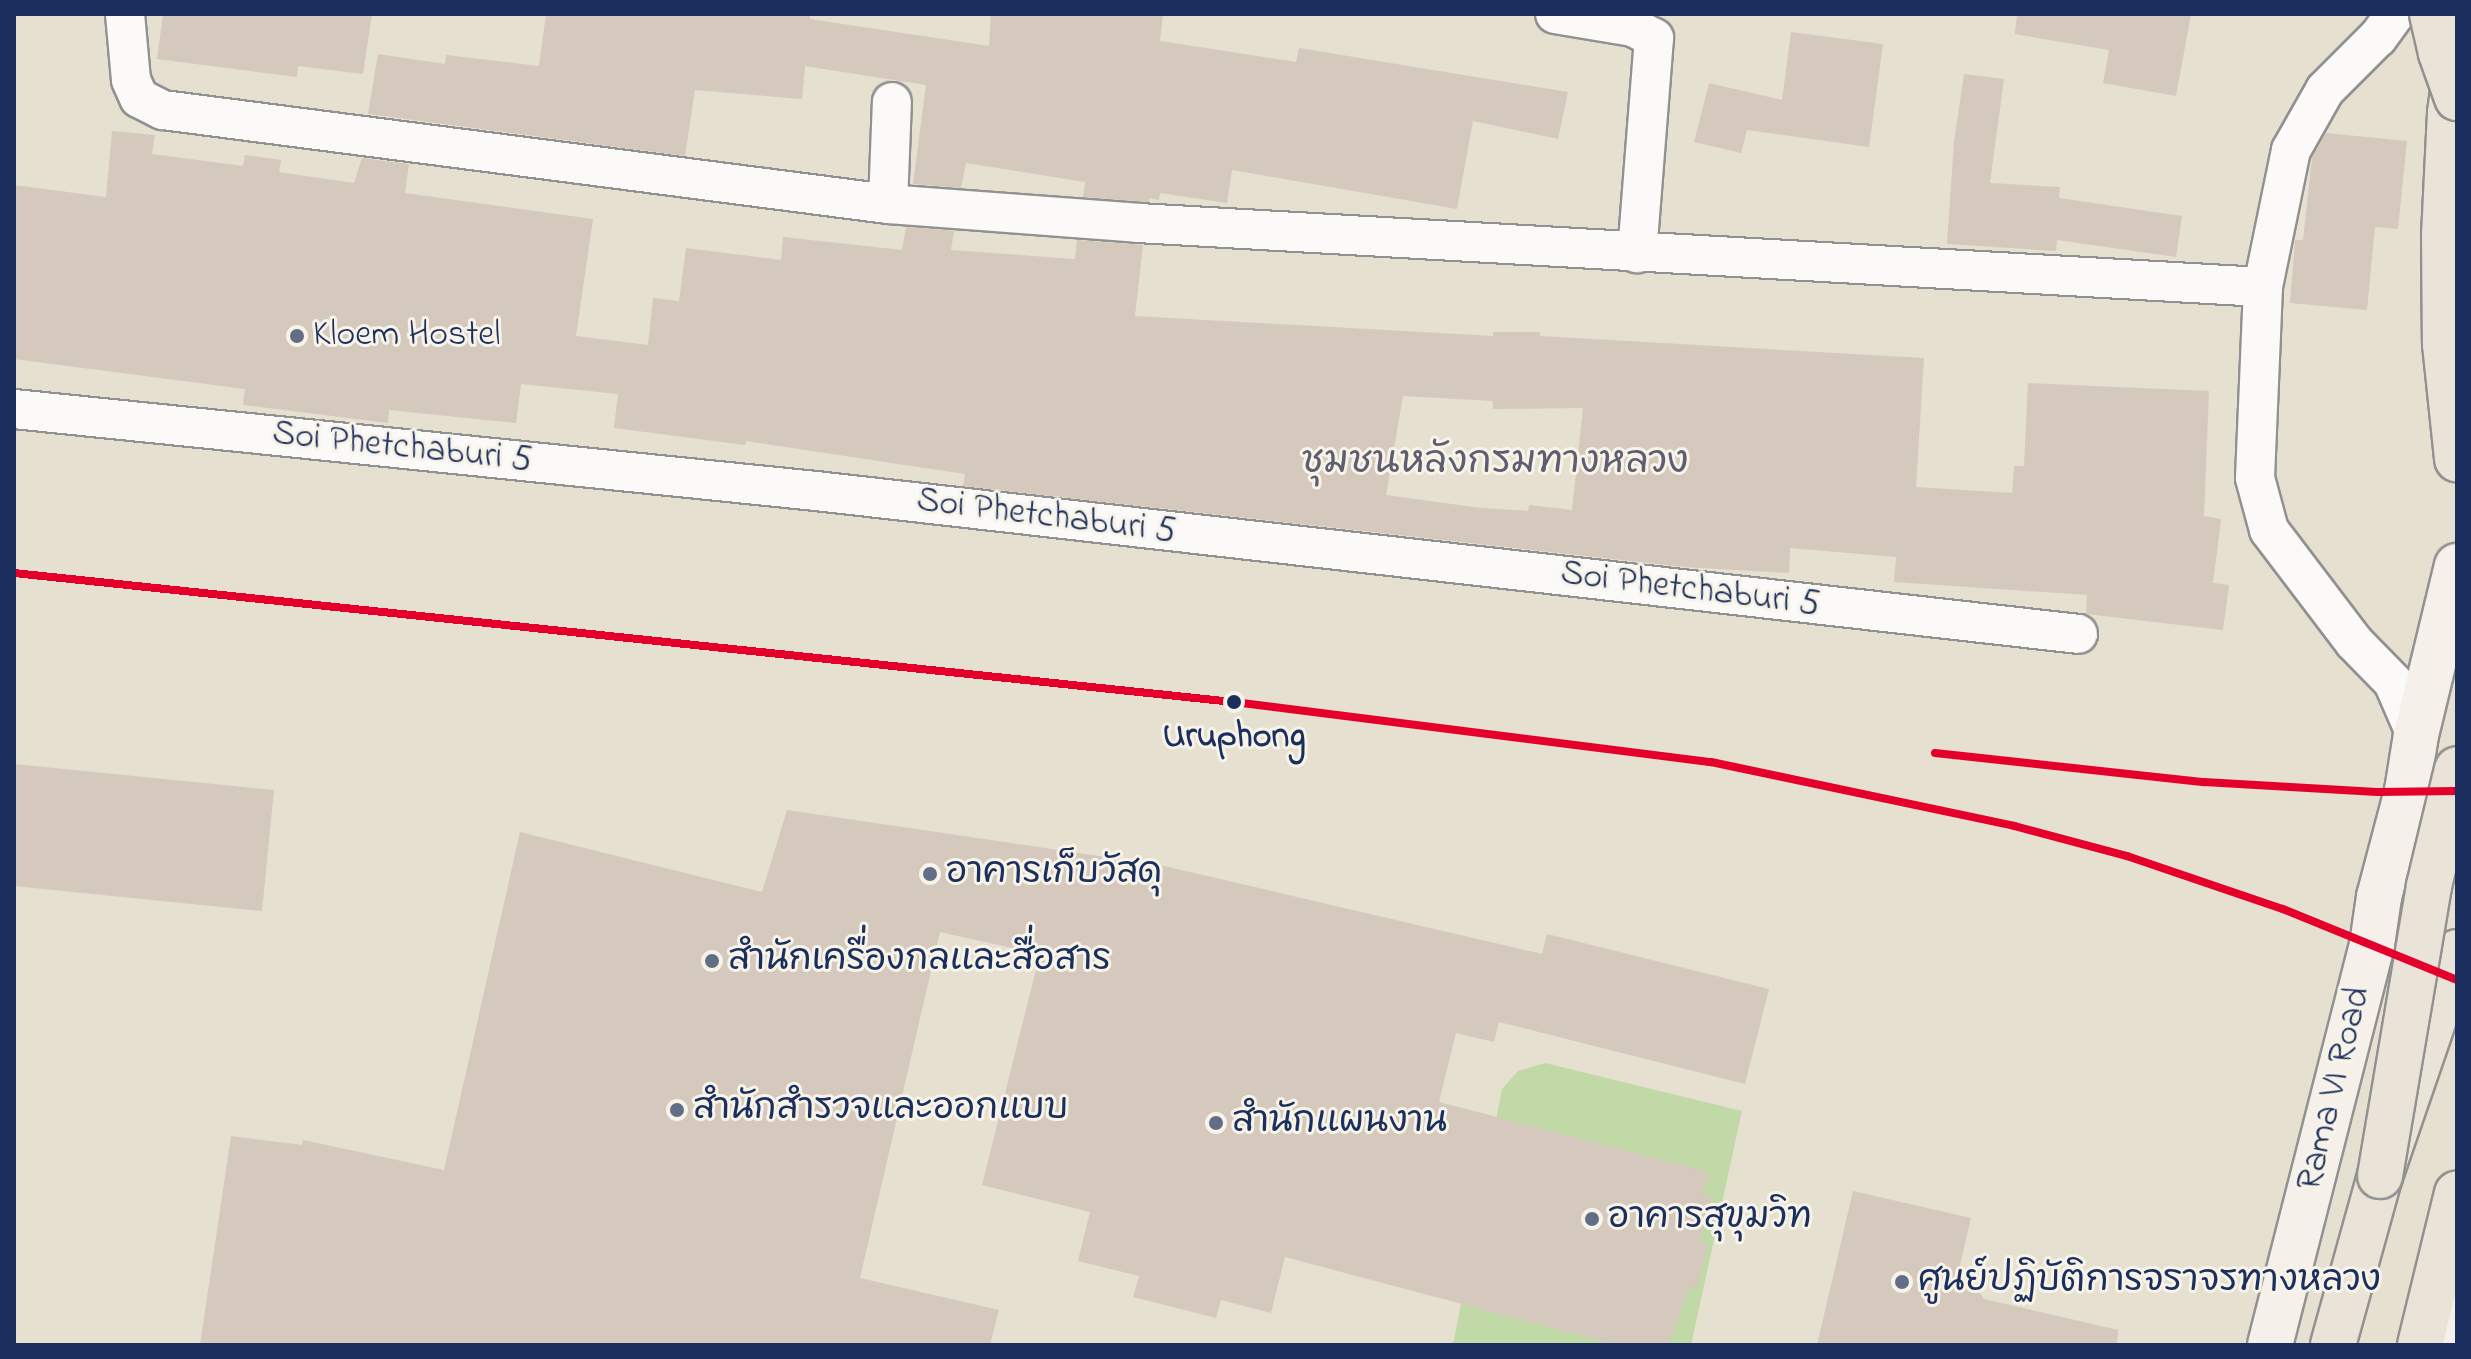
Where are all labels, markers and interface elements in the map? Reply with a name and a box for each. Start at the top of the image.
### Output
place label: Kloem Hostel [313,314,501,358]
marker: Kloem Hostel [288,327,306,345]
street label: Soi Phetchaburi 5 [270,413,534,483]
district label: ชุมชนหลังกรมทางหลวง [1301,441,1689,487]
street label: Soi Phetchaburi 5 [914,480,1178,554]
street label: Soi Phetchaburi 5 [1558,553,1822,627]
marker: Uruphong [1223,691,1245,713]
place label: Uruphong [1163,716,1305,760]
place label: อาคารเก็บวัสดุ [946,852,1162,896]
marker: อาคารเก็บวัสดุ [921,865,939,883]
place label: สำนักเครื่องกลและสื่อสาร [728,939,1111,983]
marker: สำนักเครื่องกลและสื่อสาร [703,952,721,970]
street label: Rama VI Road [2289,983,2381,1195]
place label: สำนักสำรวจและออกแบบ [693,1088,1068,1132]
marker: สำนักสำรวจและออกแบบ [668,1101,686,1119]
place label: สำนักแผนงาน [1232,1101,1447,1145]
marker: สำนักแผนงาน [1207,1114,1225,1132]
place label: อาคารสุขุมวิท [1608,1197,1812,1241]
marker: อาคารสุขุมวิท [1583,1210,1601,1228]
place label: ศูนย์ปฏิบัติการจราจรทางหลวง [1918,1260,2381,1304]
marker: ศูนย์ปฏิบัติการจราจรทางหลวง [1893,1273,1911,1291]

